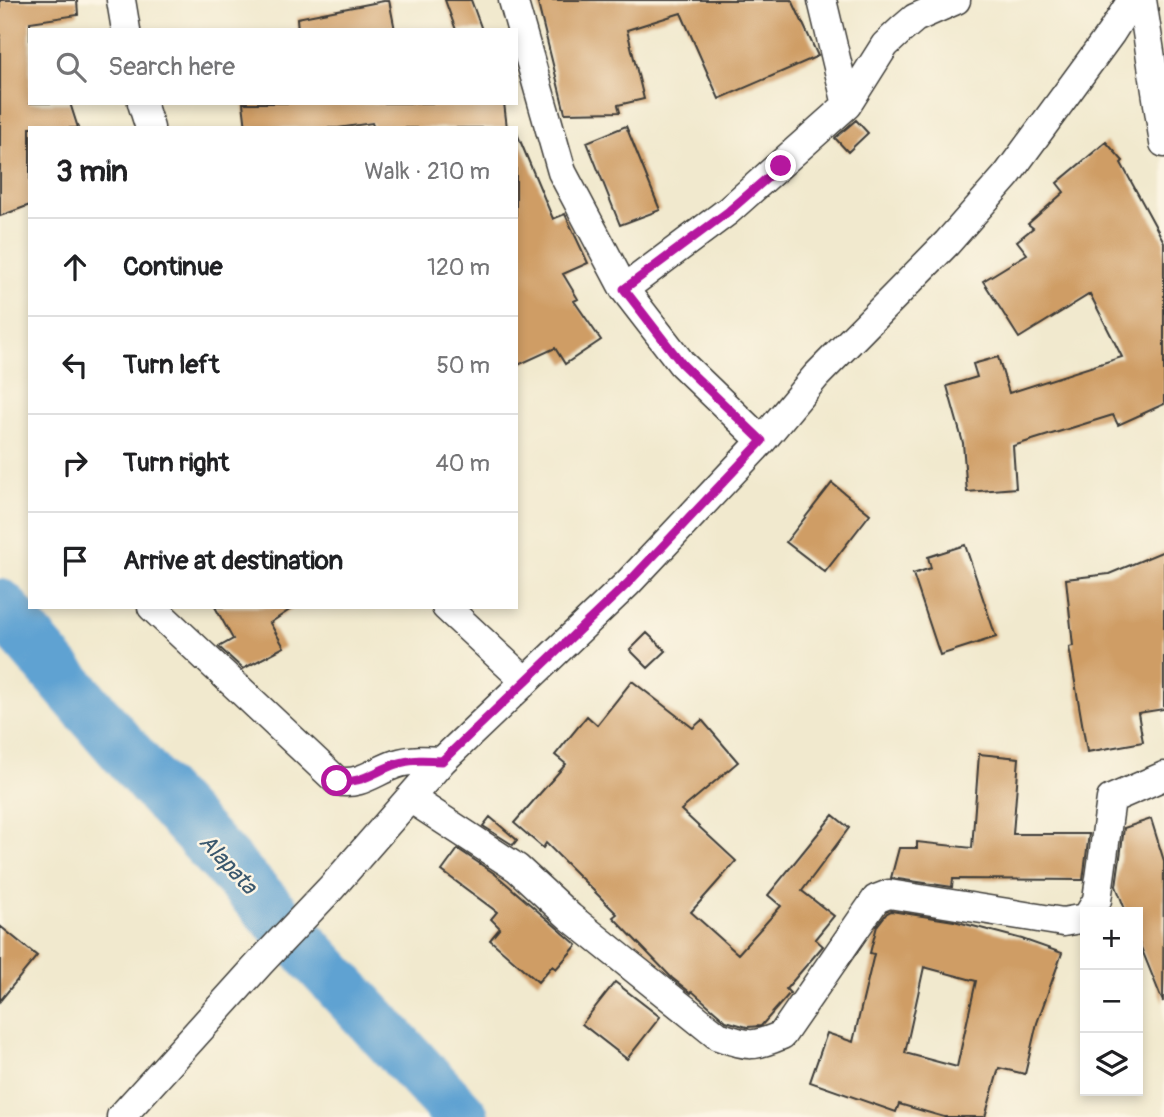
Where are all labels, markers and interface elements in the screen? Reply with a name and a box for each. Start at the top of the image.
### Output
search box [28,28,518,105]
icon: search [52,48,90,86]
text: Search here [108,51,235,83]
route end [765,150,796,181]
text: 3 min [56,153,128,190]
text: Walk · 210 m [364,157,490,186]
icon: ahead [56,248,94,286]
text: Continue [123,251,223,283]
text: 120 m [427,253,490,282]
icon: left [56,346,94,384]
text: Turn left [123,349,219,381]
text: 50 m [436,351,490,380]
icon: right [56,444,94,482]
text: Turn right [123,447,229,479]
text: 40 m [436,449,490,478]
icon: arrive [56,542,94,580]
text: Arrive at destination [123,545,343,577]
route start [321,765,352,796]
water label: Alapata [193,828,264,901]
map controls [1080,907,1143,1096]
button: + [1080,907,1143,970]
button: − [1080,970,1143,1033]
button: layers [1080,1033,1143,1096]

